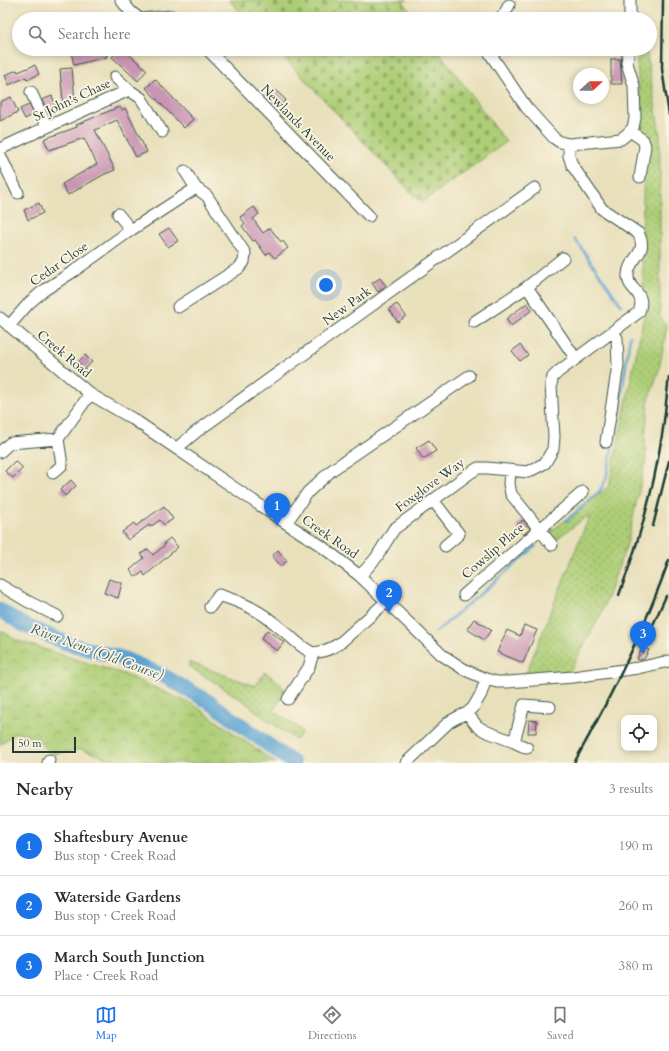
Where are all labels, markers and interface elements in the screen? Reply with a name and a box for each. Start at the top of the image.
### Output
search box [12,12,657,56]
icon: search [26,23,48,45]
text: Search here [58,24,131,44]
north arrow [573,68,609,104]
street label: St John's Chase [30,74,114,126]
street label: Newlands Avenue [257,81,339,166]
street label: Cedar Close [26,237,92,291]
your location [316,275,336,295]
street label: New Park [319,282,375,330]
street label: Creek Road [33,326,95,382]
street label: Foxglove Way [392,454,468,516]
pin: 1 [264,493,290,526]
street label: Creek Road [298,511,362,563]
street label: Cowslip Place [458,519,528,583]
pin: 2 [376,580,402,613]
water label: River Nene (Old Course) [28,619,166,685]
pin: 3 [630,621,656,654]
map controls [621,715,657,751]
button: locate [621,715,657,751]
scale bar [12,735,76,754]
text: 50 m [18,736,42,751]
text: Nearby [16,778,73,801]
text: 3 results [609,780,653,798]
text: Shaftesbury Avenue [54,827,188,847]
text: 1 [26,837,32,855]
text: 190 m [619,837,653,855]
text: Bus stop · Creek Road [54,847,176,865]
text: Waterside Gardens [54,887,181,907]
text: 2 [26,897,32,915]
text: 260 m [619,897,653,915]
text: Bus stop · Creek Road [54,907,176,925]
text: March South Junction [54,947,205,967]
text: 3 [26,957,32,975]
text: 380 m [619,957,653,975]
text: Place · Creek Road [54,967,158,985]
tab: Map [95,1004,117,1043]
tab: Directions [308,1004,356,1043]
tab: Saved [547,1004,574,1043]

